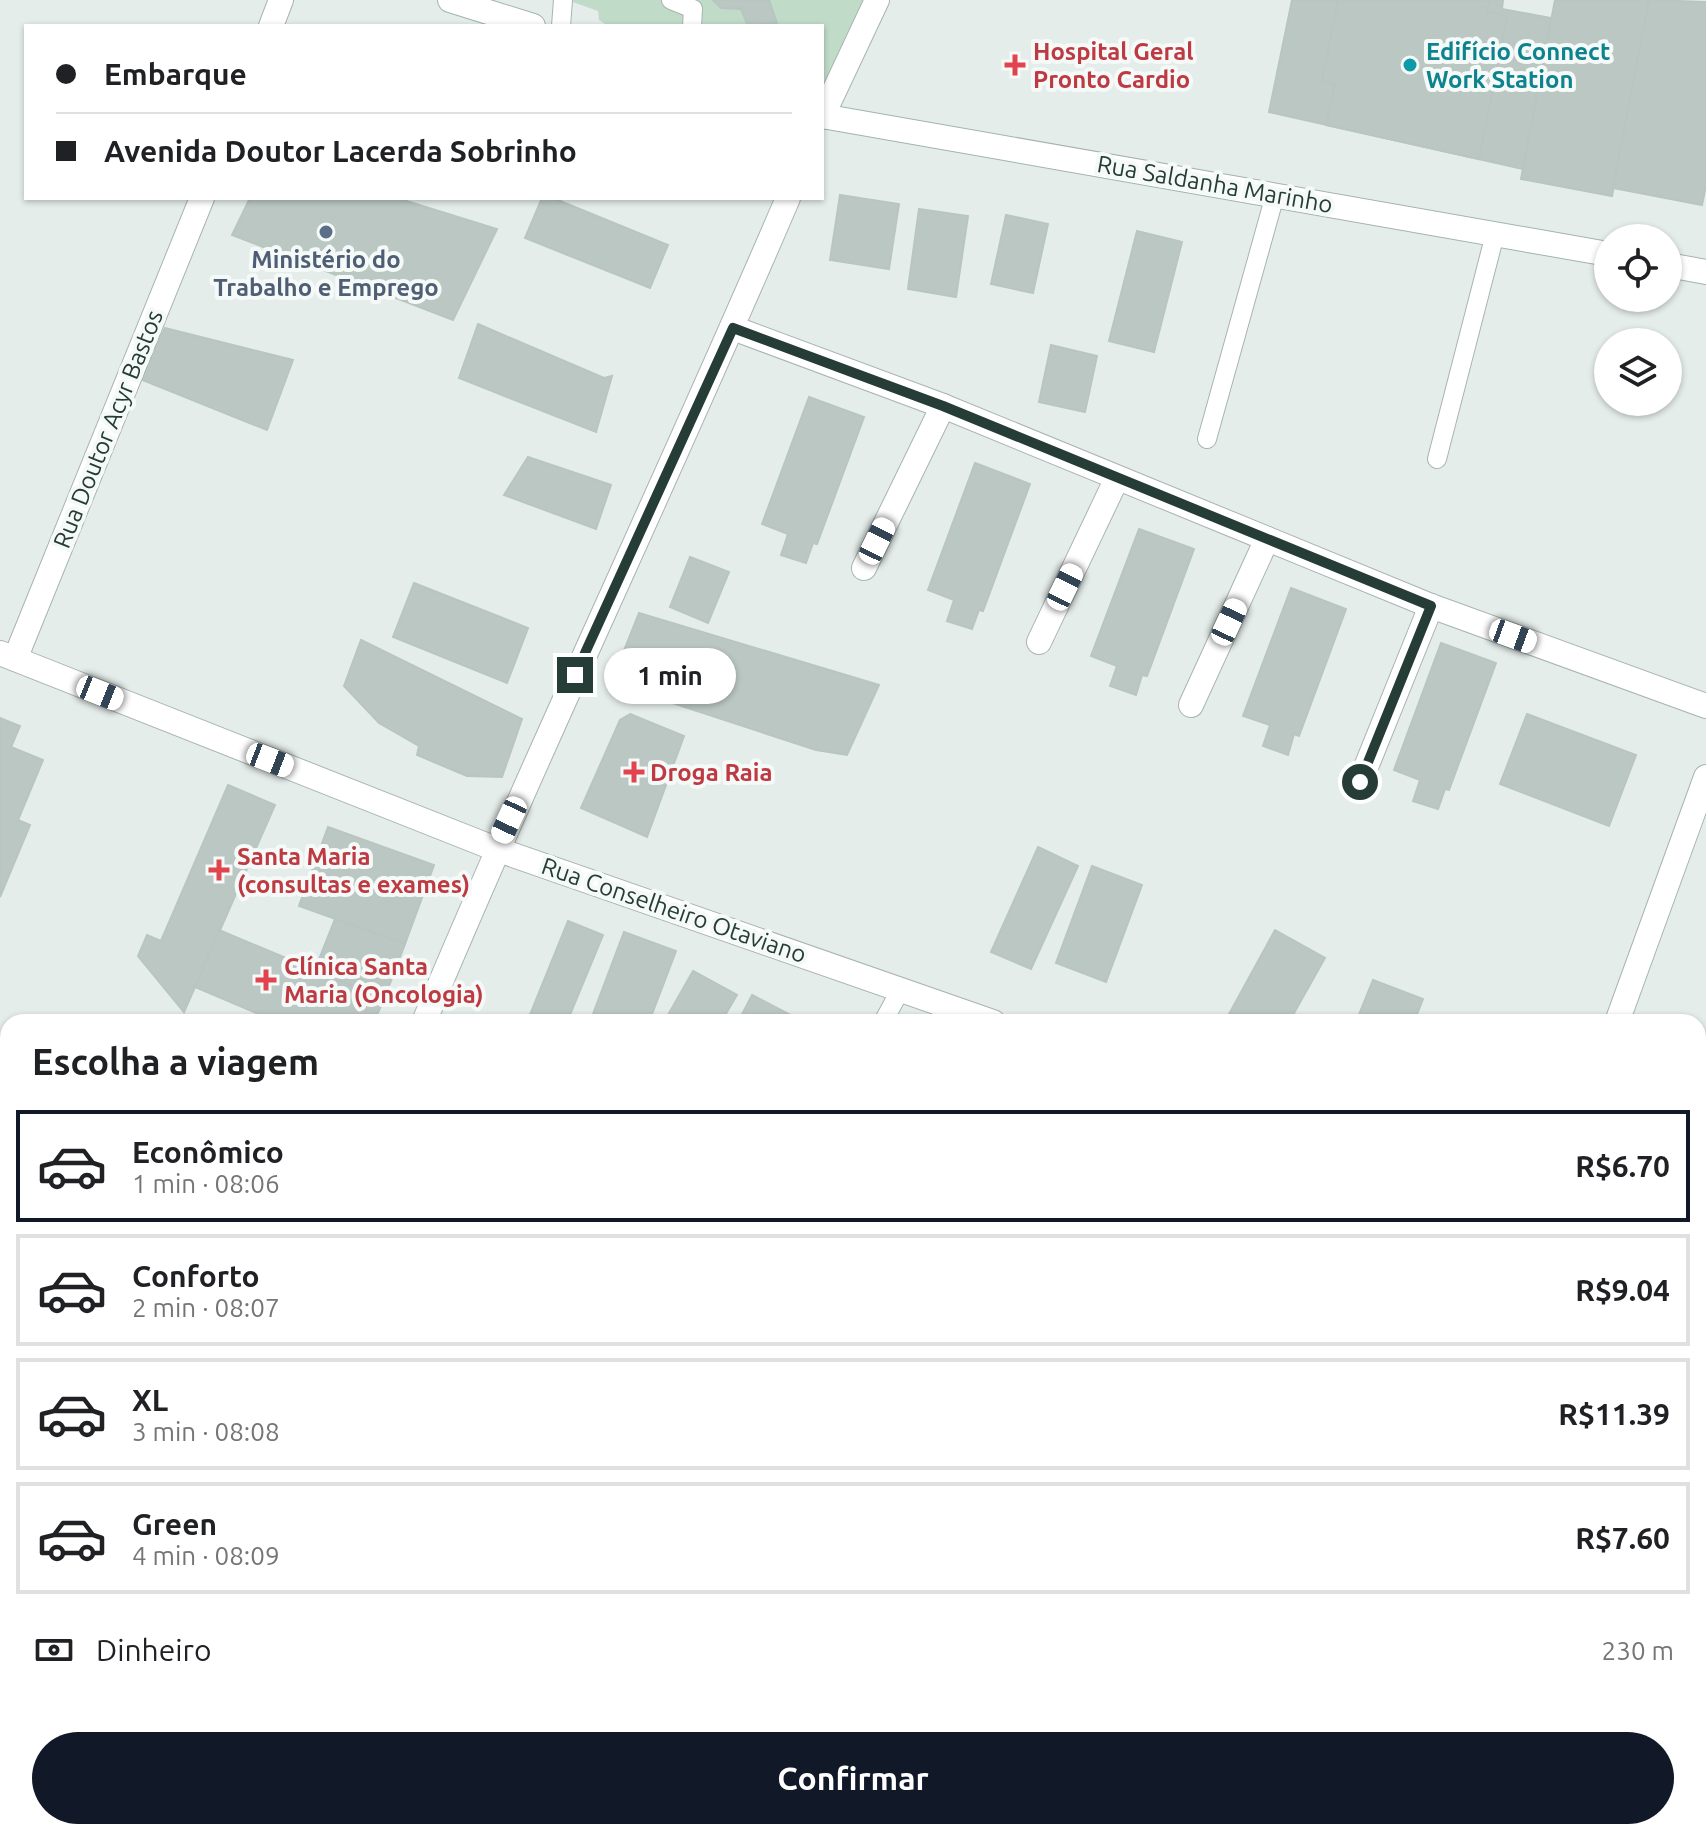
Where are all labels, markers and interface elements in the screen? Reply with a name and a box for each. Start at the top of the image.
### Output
place label: Hospital Geral Pronto Cardio [1033,38,1194,93]
place label: Edifício Connect Work Station [1426,38,1610,93]
marker: Hospital Geral Pronto Cardio [1004,54,1026,76]
marker: Edifício Connect Work Station [1401,56,1419,74]
text: Embarque [104,57,247,91]
text: Avenida Doutor Lacerda Sobrinho [104,134,577,168]
street label: Rua Saldanha Marinho [1095,150,1335,218]
marker: Ministério do Trabalho e Emprego [317,223,335,241]
map controls [1594,224,1682,416]
button: locate [1594,224,1682,312]
place label: Ministério do Trabalho e Emprego [213,246,439,301]
street label: Rua Doutor Acyr Bastos [48,306,168,552]
button: layers [1594,328,1682,416]
car [856,514,898,568]
car [1044,560,1086,614]
car [1208,595,1250,649]
car [1486,617,1540,655]
callout: 1 min [603,647,735,703]
route end [557,657,593,693]
text: 1 min [637,661,703,690]
car [73,673,127,713]
car [243,740,297,780]
place label: Droga Raia [650,759,773,786]
marker: Droga Raia [625,763,643,781]
route start [1342,764,1378,800]
car [488,793,530,847]
place label: Santa Maria (consultas e exames) [237,843,470,898]
street label: Rua Conselheiro Otaviano [538,852,810,968]
marker: Santa Maria (consultas e exames) [208,859,230,881]
place label: Clínica Santa Maria (Oncologia) [284,953,484,1008]
marker: Clínica Santa Maria (Oncologia) [255,969,277,991]
text: Escolha a viagem [32,1041,319,1082]
icon: car [36,1130,108,1202]
text: Econômico [132,1135,284,1169]
text: R$6.70 [1575,1149,1670,1183]
text: 1 min · 08:06 [132,1169,280,1198]
icon: car [36,1254,108,1326]
text: Conforto [132,1259,260,1293]
text: R$9.04 [1575,1273,1670,1307]
text: 2 min · 08:07 [132,1293,280,1322]
icon: car [36,1378,108,1450]
text: XL [132,1383,168,1417]
text: R$11.39 [1558,1397,1670,1431]
text: 3 min · 08:08 [132,1417,280,1446]
icon: car [36,1502,108,1574]
text: Green [132,1507,217,1541]
text: R$7.60 [1575,1521,1670,1555]
text: 4 min · 08:09 [132,1541,280,1570]
icon: cash [32,1628,76,1672]
text: Dinheiro [96,1633,211,1667]
text: 230 m [1602,1636,1674,1665]
button: Confirmar [32,1732,1674,1824]

